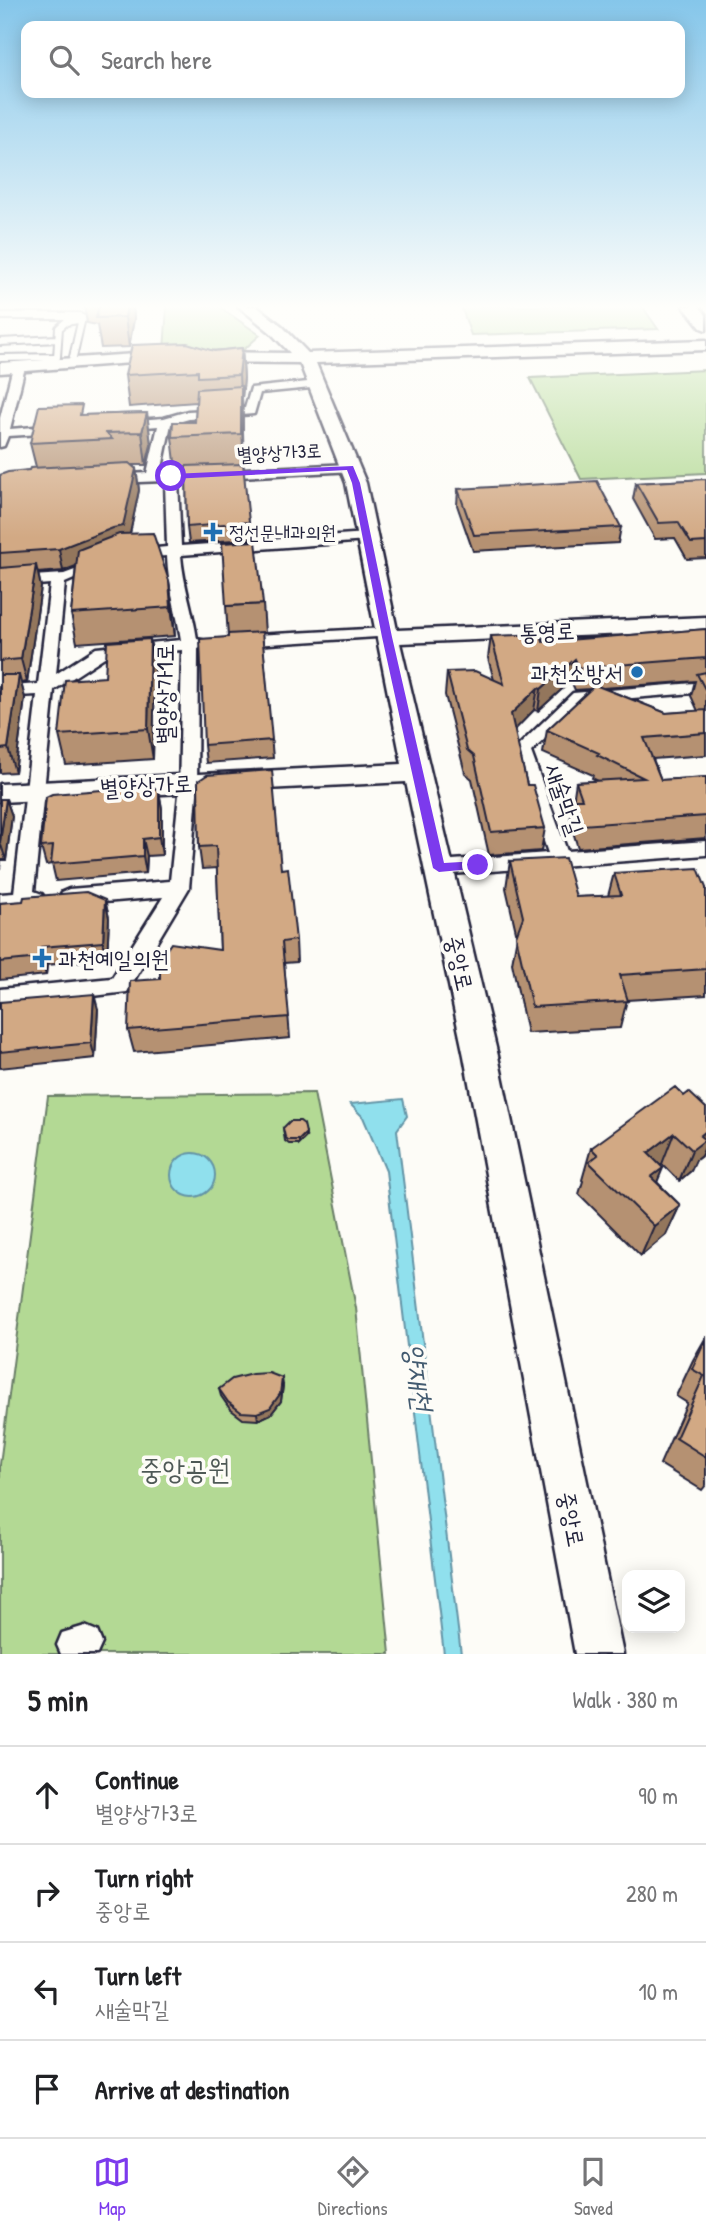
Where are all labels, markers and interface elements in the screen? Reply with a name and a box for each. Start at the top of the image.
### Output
search box [21,21,685,98]
icon: search [45,41,83,79]
text: Search here [101,42,212,77]
street label: 별양상가3로 [236,437,322,467]
route start [155,460,186,491]
place label: 정선문내과의원 [229,519,336,545]
marker: 정선문내과의원 [203,522,223,542]
street label: 통영로 [519,615,575,647]
street label: 별양상가1로 [149,644,180,744]
place label: 과천소방서 [530,657,623,688]
marker: 과천소방서 [629,664,645,680]
street label: 새술막길 [538,759,592,839]
street label: 별양상가로 [99,767,193,803]
route end [462,849,493,880]
street label: 중앙로 [439,932,481,994]
place label: 과천예일의원 [58,943,169,974]
marker: 과천예일의원 [32,948,52,968]
water label: 양재천 [395,1341,443,1416]
park label: 중앙공원 [140,1450,230,1488]
street label: 중앙로 [551,1489,593,1549]
map controls [622,1570,685,1633]
button: layers [622,1570,685,1633]
text: 5 min [28,1680,88,1720]
text: Walk · 380 m [572,1684,678,1715]
text: Continue [95,1762,179,1797]
icon: ahead [28,1776,66,1814]
text: 90 m [638,1780,678,1811]
text: 별양상가3로 [95,1797,198,1828]
text: Turn right [95,1860,193,1895]
icon: right [28,1874,66,1912]
text: 280 m [626,1878,678,1909]
text: 중앙로 [95,1895,151,1926]
text: Turn left [95,1958,181,1993]
icon: left [28,1972,66,2010]
text: 10 m [638,1976,678,2007]
text: 새술막길 [95,1993,169,2024]
icon: arrive [28,2070,66,2108]
text: Arrive at destination [95,2072,290,2107]
tab: Map [93,2153,131,2221]
tab: Directions [318,2153,388,2221]
tab: Saved [574,2153,613,2221]

